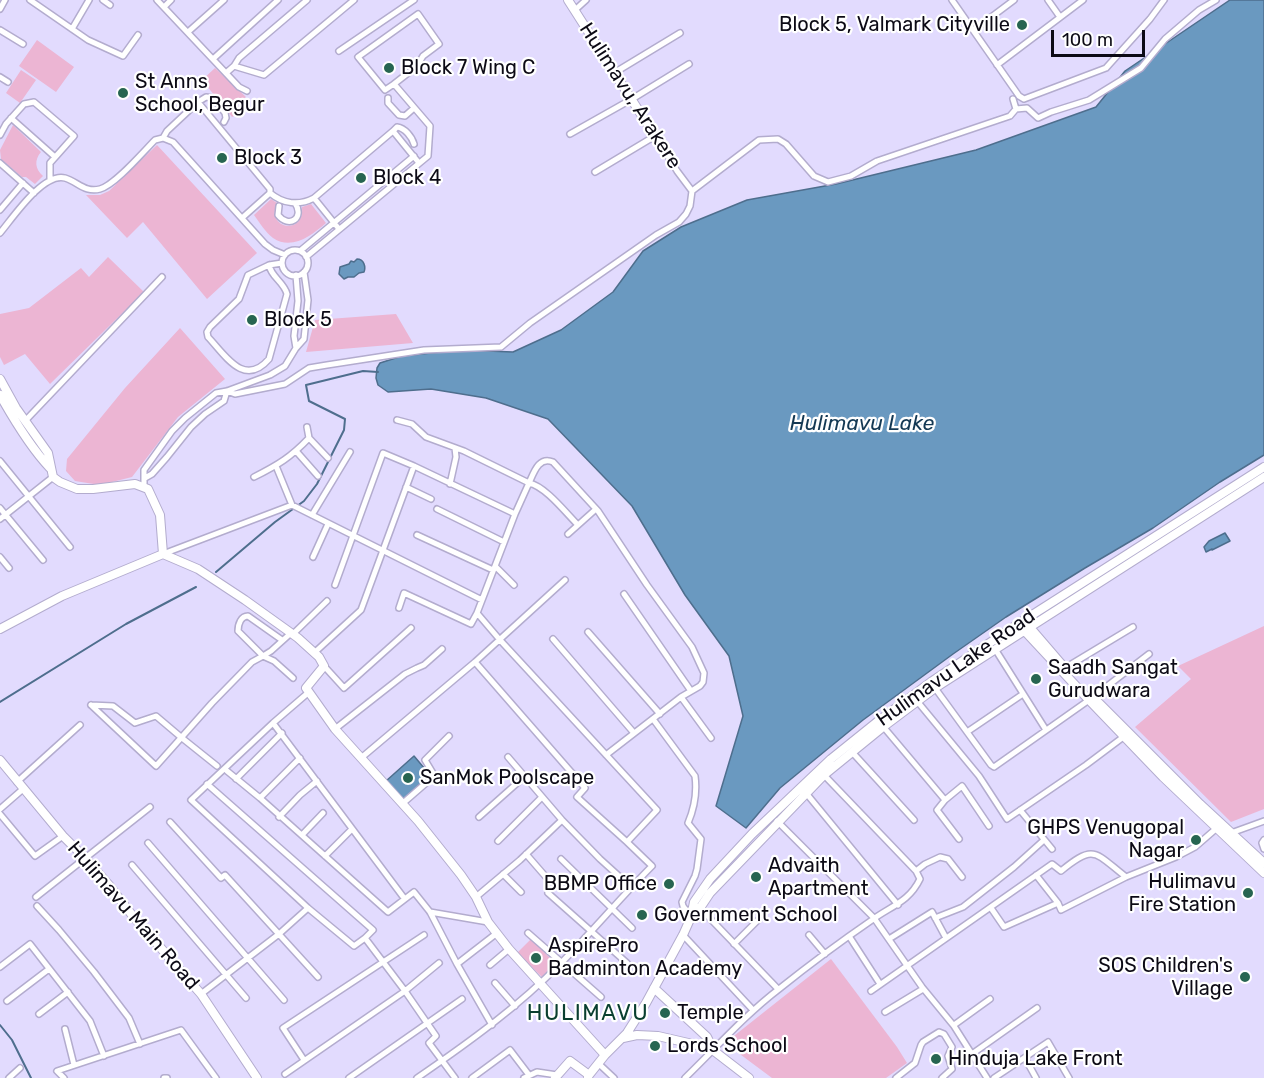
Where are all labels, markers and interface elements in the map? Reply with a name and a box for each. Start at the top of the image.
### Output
place label: Block 5, Valmark Cityville [779,13,1010,37]
marker: Block 5, Valmark Cityville [1015,18,1029,32]
scale bar [1054,18,1148,56]
street label: Hulimavu, Arakere [574,19,686,173]
text: 100 m [1062,29,1113,51]
place label: Block 7 Wing C [401,56,535,80]
marker: Block 7 Wing C [382,61,396,75]
place label: St Anns School, Begur [135,70,264,117]
marker: St Anns School, Begur [116,86,130,100]
place label: Block 3 [234,146,302,170]
marker: Block 3 [215,151,229,165]
place label: Block 4 [373,166,441,190]
marker: Block 4 [354,171,368,185]
place label: Block 5 [264,308,332,332]
marker: Block 5 [245,313,259,327]
water label: Hulimavu Lake [790,411,934,437]
street label: Hulimavu Lake Road [872,604,1040,732]
place label: Saadh Sangat Gurudwara [1048,656,1178,703]
marker: Saadh Sangat Gurudwara [1029,672,1043,686]
place label: SanMok Poolscape [420,766,594,790]
marker: SanMok Poolscape [401,771,415,785]
place label: GHPS Venugopal Nagar [1027,816,1184,863]
marker: GHPS Venugopal Nagar [1189,833,1203,847]
street label: Hulimavu Main Road [62,837,204,995]
place label: Advaith Apartment [768,854,869,901]
marker: Advaith Apartment [749,870,763,884]
place label: Hulimavu Fire Station [1129,870,1236,917]
place label: BBMP Office [544,872,657,896]
marker: BBMP Office [662,877,676,891]
marker: Hulimavu Fire Station [1241,886,1255,900]
place label: Government School [654,903,838,927]
marker: Government School [635,908,649,922]
place label: AspirePro Badminton Academy [548,934,742,981]
marker: AspirePro Badminton Academy [529,951,543,965]
place label: SOS Children's Village [1098,954,1233,1001]
marker: SOS Children's Village [1238,970,1252,984]
district label: HULIMAVU [527,1001,649,1027]
place label: Temple [677,1001,744,1025]
marker: Temple [658,1006,672,1020]
place label: Lords School [667,1034,787,1058]
marker: Lords School [648,1039,662,1053]
place label: Hinduja Lake Front [948,1047,1123,1071]
marker: Hinduja Lake Front [929,1052,943,1066]

